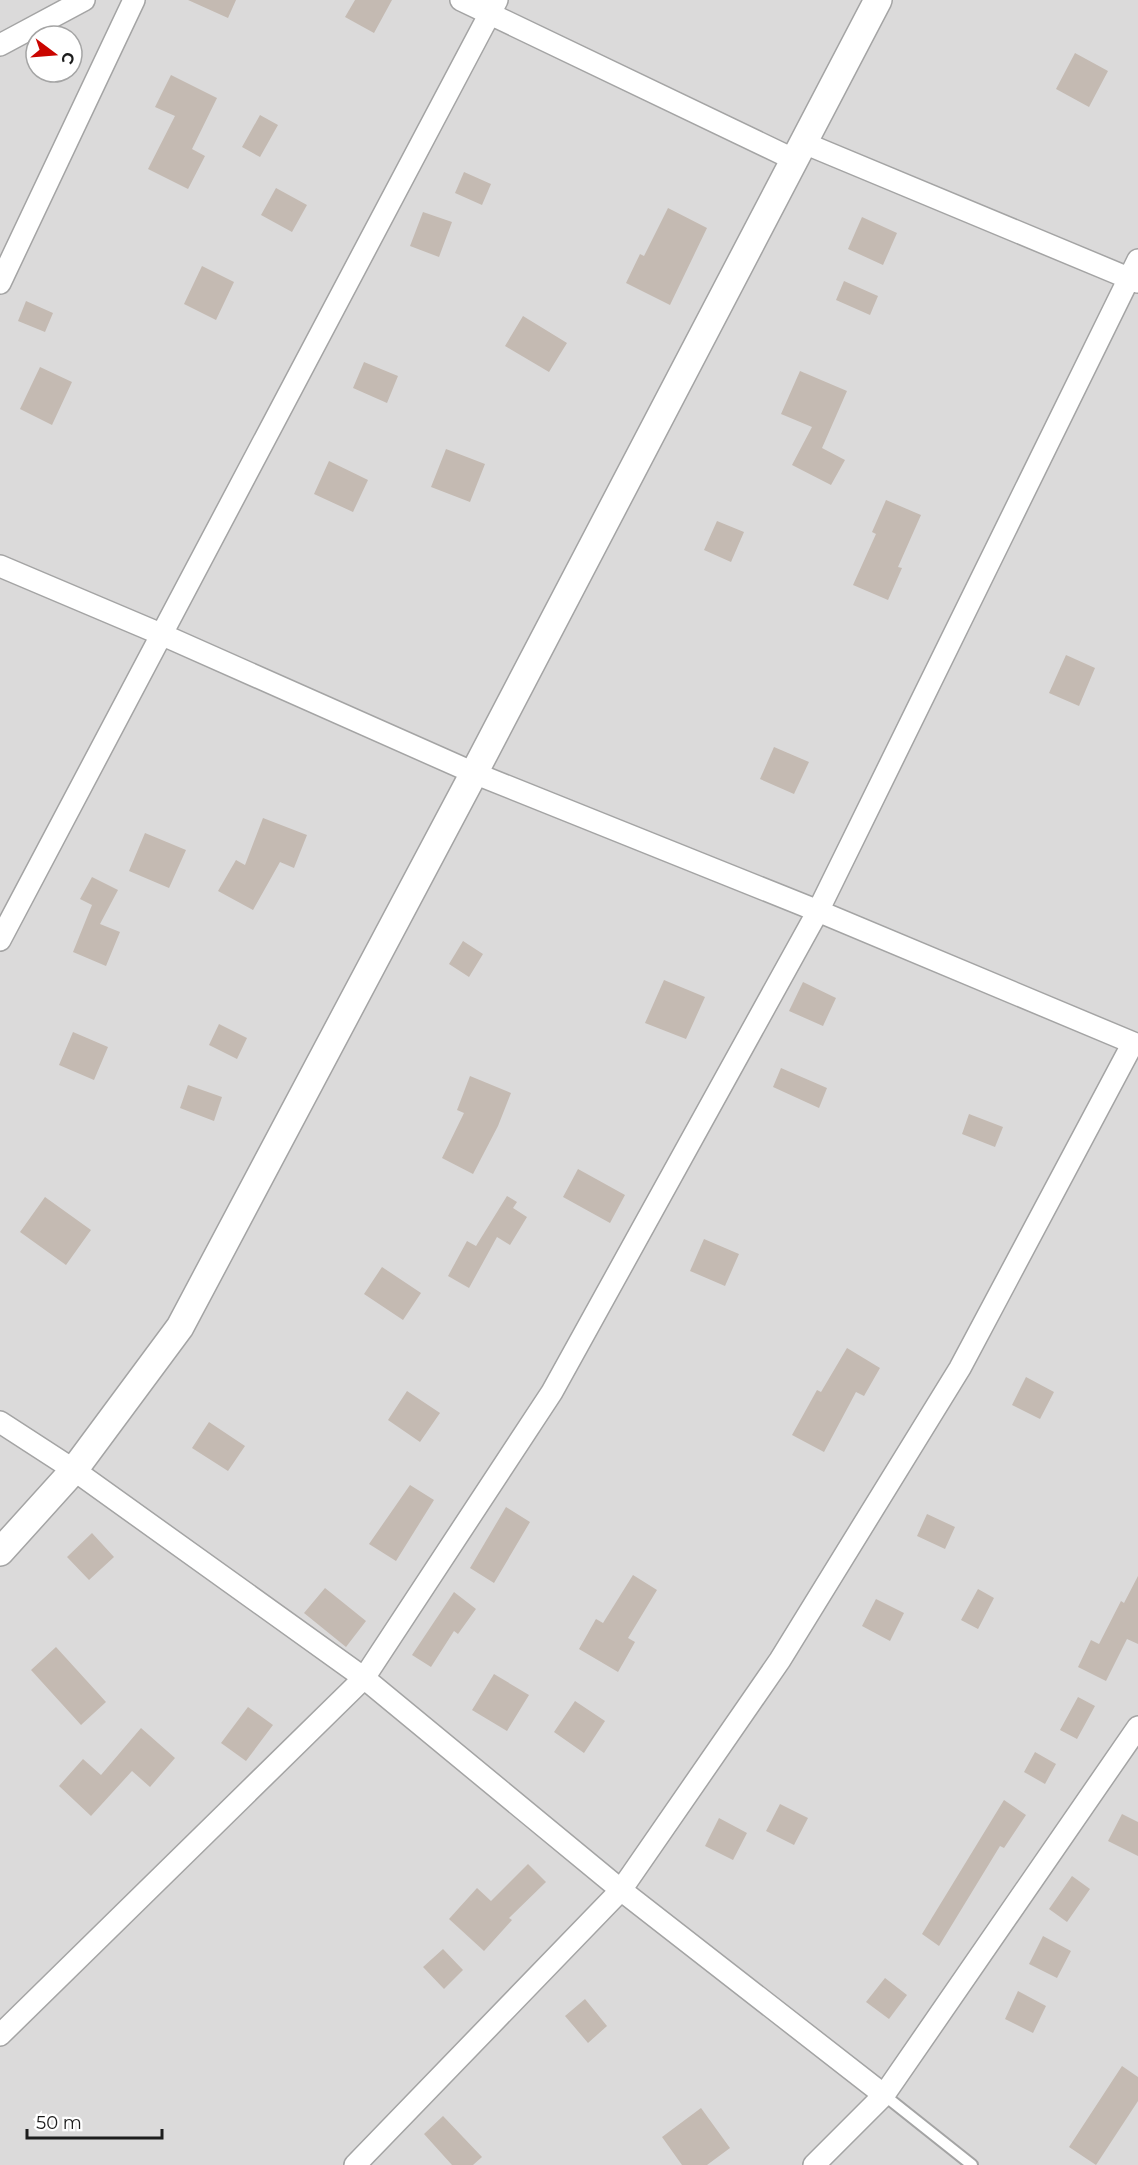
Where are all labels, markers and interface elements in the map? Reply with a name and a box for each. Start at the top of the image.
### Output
north arrow [24,24,84,84]
text: С [57,50,79,67]
scale bar [27,2102,162,2140]
text: 50 m [36,2112,82,2134]

